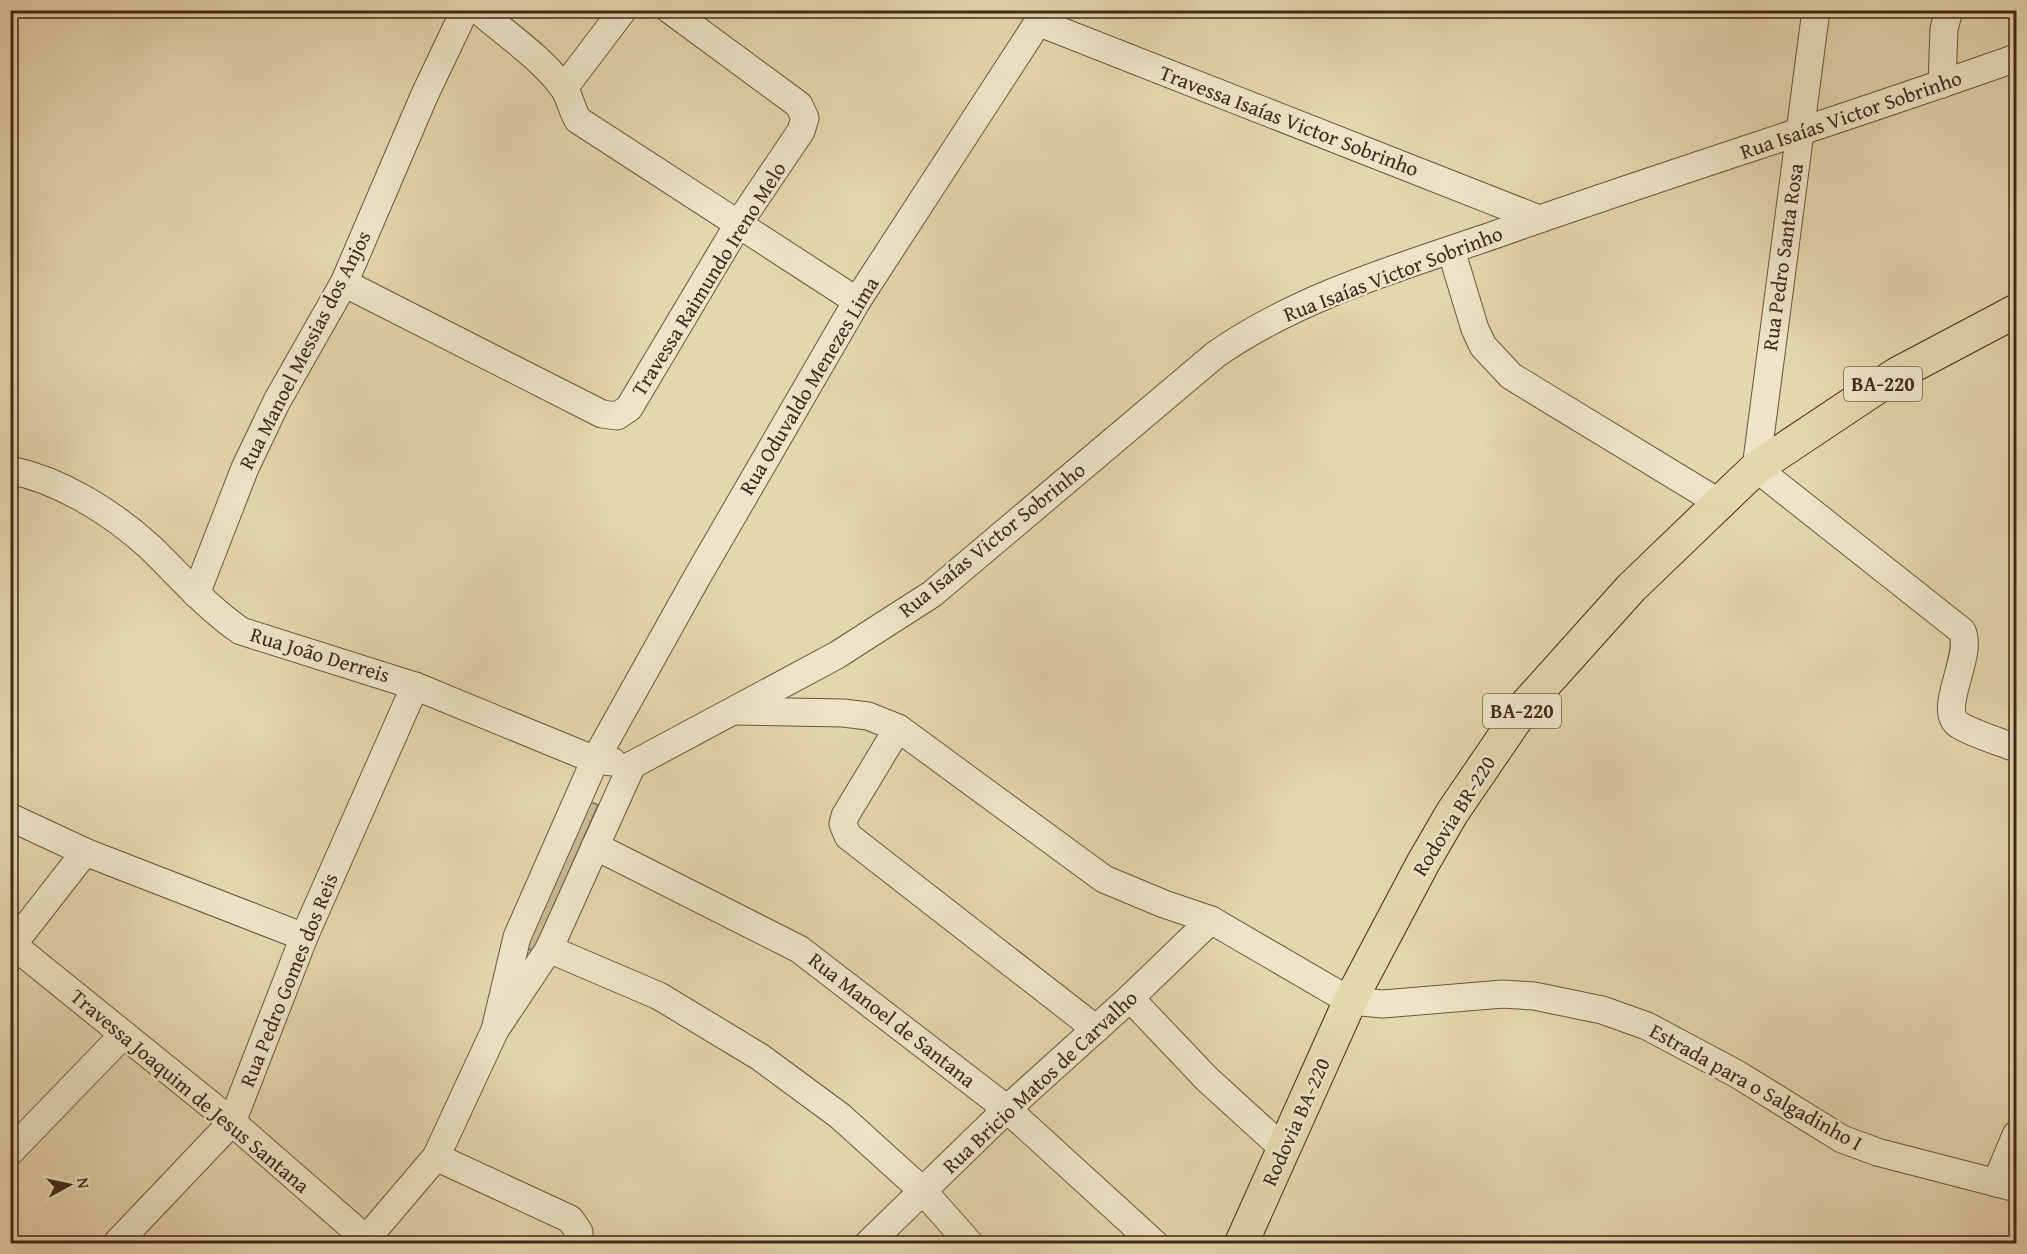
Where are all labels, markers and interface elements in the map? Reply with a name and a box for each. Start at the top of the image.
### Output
street label: Travessa Isaías Victor Sobrinho [1155,57,1423,184]
street label: Rua Isaías Victor Sobrinho [1736,62,1966,167]
street label: Travessa Raimundo Ireno Melo [624,156,794,402]
street label: Rua Pedro Santa Rosa [1754,161,1811,353]
street label: Rua Isaías Victor Sobrinho [1279,217,1507,330]
street label: Rua Manoel Messias dos Anjos [231,225,378,475]
street label: Rua Oduvaldo Menezes Lima [731,271,886,501]
road number: BA-220 [1844,367,1922,401]
street label: Rua Isaías Victor Sobrinho [892,454,1092,625]
street label: Rua João Derreis [247,619,394,690]
road number: BA-220 [1483,694,1561,728]
street label: Rodovia BR-220 [1404,750,1503,882]
street label: Rua Pedro Gomes dos Reis [231,868,346,1091]
street label: Rua Manoel de Santana [802,944,983,1095]
street label: Travessa Joaquim de Jesus Santana [64,981,317,1200]
street label: Rua Bricio Matos de Carvalho [935,983,1144,1181]
street label: Estrada para o Salgadinho I [1644,1015,1868,1158]
street label: Rodovia BA-220 [1253,1053,1338,1191]
north arrow [39,1155,99,1215]
text: N [71,1176,97,1190]

